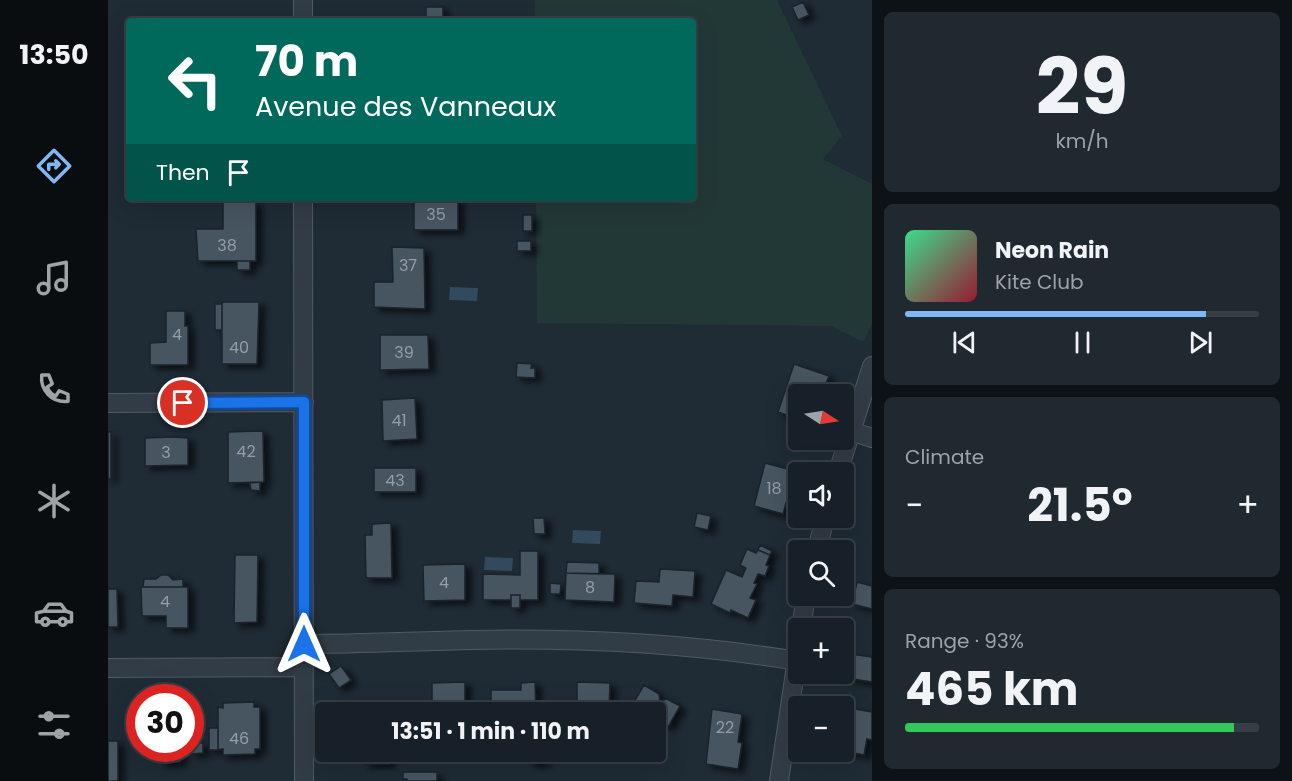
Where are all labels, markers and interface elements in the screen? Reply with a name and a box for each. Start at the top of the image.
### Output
text: 70 m [255,32,358,91]
text: 29 [1036,32,1128,141]
text: 13:50 [19,36,89,73]
icon: left [156,42,234,120]
text: Avenue des Vanneaux [255,88,556,125]
text: km/h [1055,127,1109,155]
icon: directions [33,145,75,187]
icon: arrive [222,156,255,189]
text: Then [156,157,210,188]
house number: 35 [426,203,446,226]
house number: 38 [217,234,237,257]
text: Neon Rain [995,235,1109,266]
house number: 37 [399,254,417,277]
icon: music [33,257,75,299]
text: Kite Club [995,268,1084,296]
house number: 4 [172,323,182,346]
icon: previous [948,326,981,359]
icon: pause [1066,326,1099,359]
icon: next [1184,326,1217,359]
house number: 40 [229,336,249,359]
house number: 39 [394,341,414,364]
icon: phone [33,368,75,410]
pin [157,377,208,428]
north arrow [788,384,854,450]
map controls [788,384,854,762]
icon: arrive [166,386,199,419]
house number: 41 [391,409,407,432]
house number: 42 [236,440,256,463]
house number: 3 [161,441,171,464]
text: Climate [905,443,984,471]
button: sound [788,462,854,528]
house number: 43 [385,469,405,492]
text: 21.5° [1027,474,1133,537]
house number: 18 [766,477,782,500]
icon: climate [33,480,75,522]
text: − [905,482,923,529]
text: + [1236,482,1259,529]
button: search [788,540,854,606]
house number: 4 [439,571,449,594]
house number: 8 [585,576,595,599]
house number: 4 [160,590,170,613]
icon: car [33,592,75,634]
position arrow [272,612,336,676]
button: + [788,618,854,684]
text: Range · 93% [905,627,1024,655]
text: 465 km [905,658,1078,721]
speed limit sign: 30 [126,684,204,762]
button: − [788,696,854,762]
icon: filters [33,704,75,746]
text: 13:51 · 1 min · 110 m [391,716,590,747]
house number: 22 [716,716,734,739]
house number: 46 [229,727,249,750]

